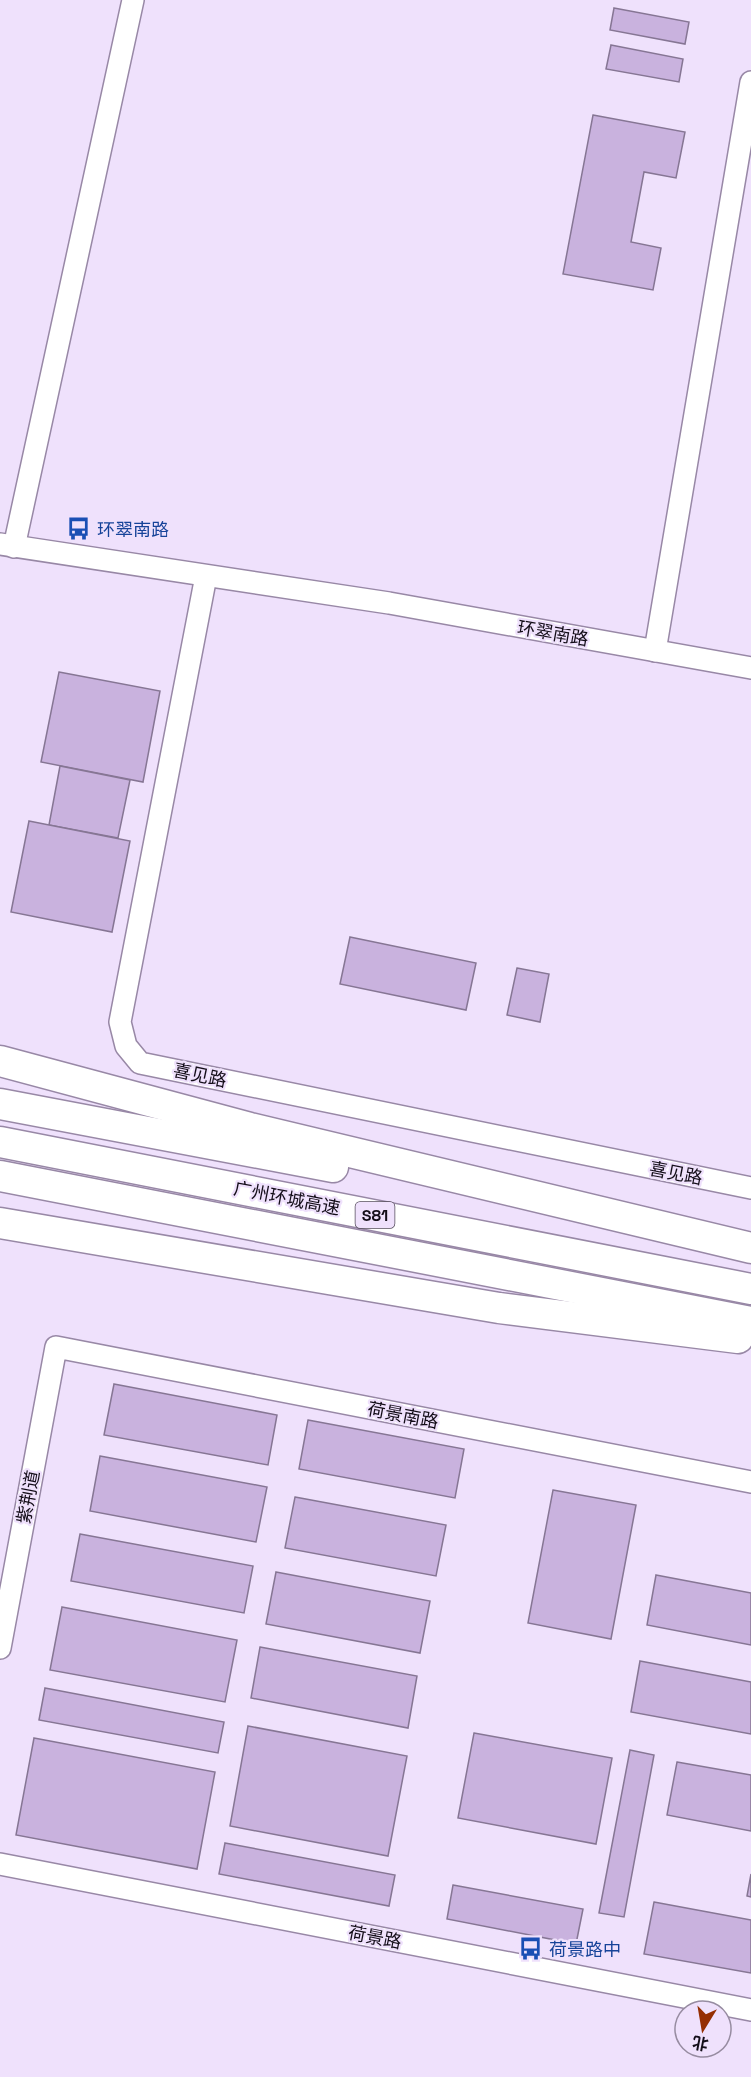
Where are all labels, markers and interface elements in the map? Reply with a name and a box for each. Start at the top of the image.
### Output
bus stop icon: 环翠南路 [66,516,92,542]
place label: 环翠南路 [97,518,169,541]
street label: 环翠南路 [516,615,590,651]
street label: 喜见路 [171,1058,229,1092]
street label: 喜见路 [647,1157,705,1189]
street label: 广州环城高速 [232,1176,342,1220]
road number: S81 [356,1202,394,1228]
street label: 荷景南路 [365,1397,441,1433]
street label: 紫荆道 [12,1468,44,1526]
street label: 荷景路 [346,1921,404,1953]
bus stop icon: 荷景路中 [518,1936,544,1962]
place label: 荷景路中 [549,1938,621,1961]
north arrow [673,1999,733,2059]
text: 北 [690,2031,710,2055]

